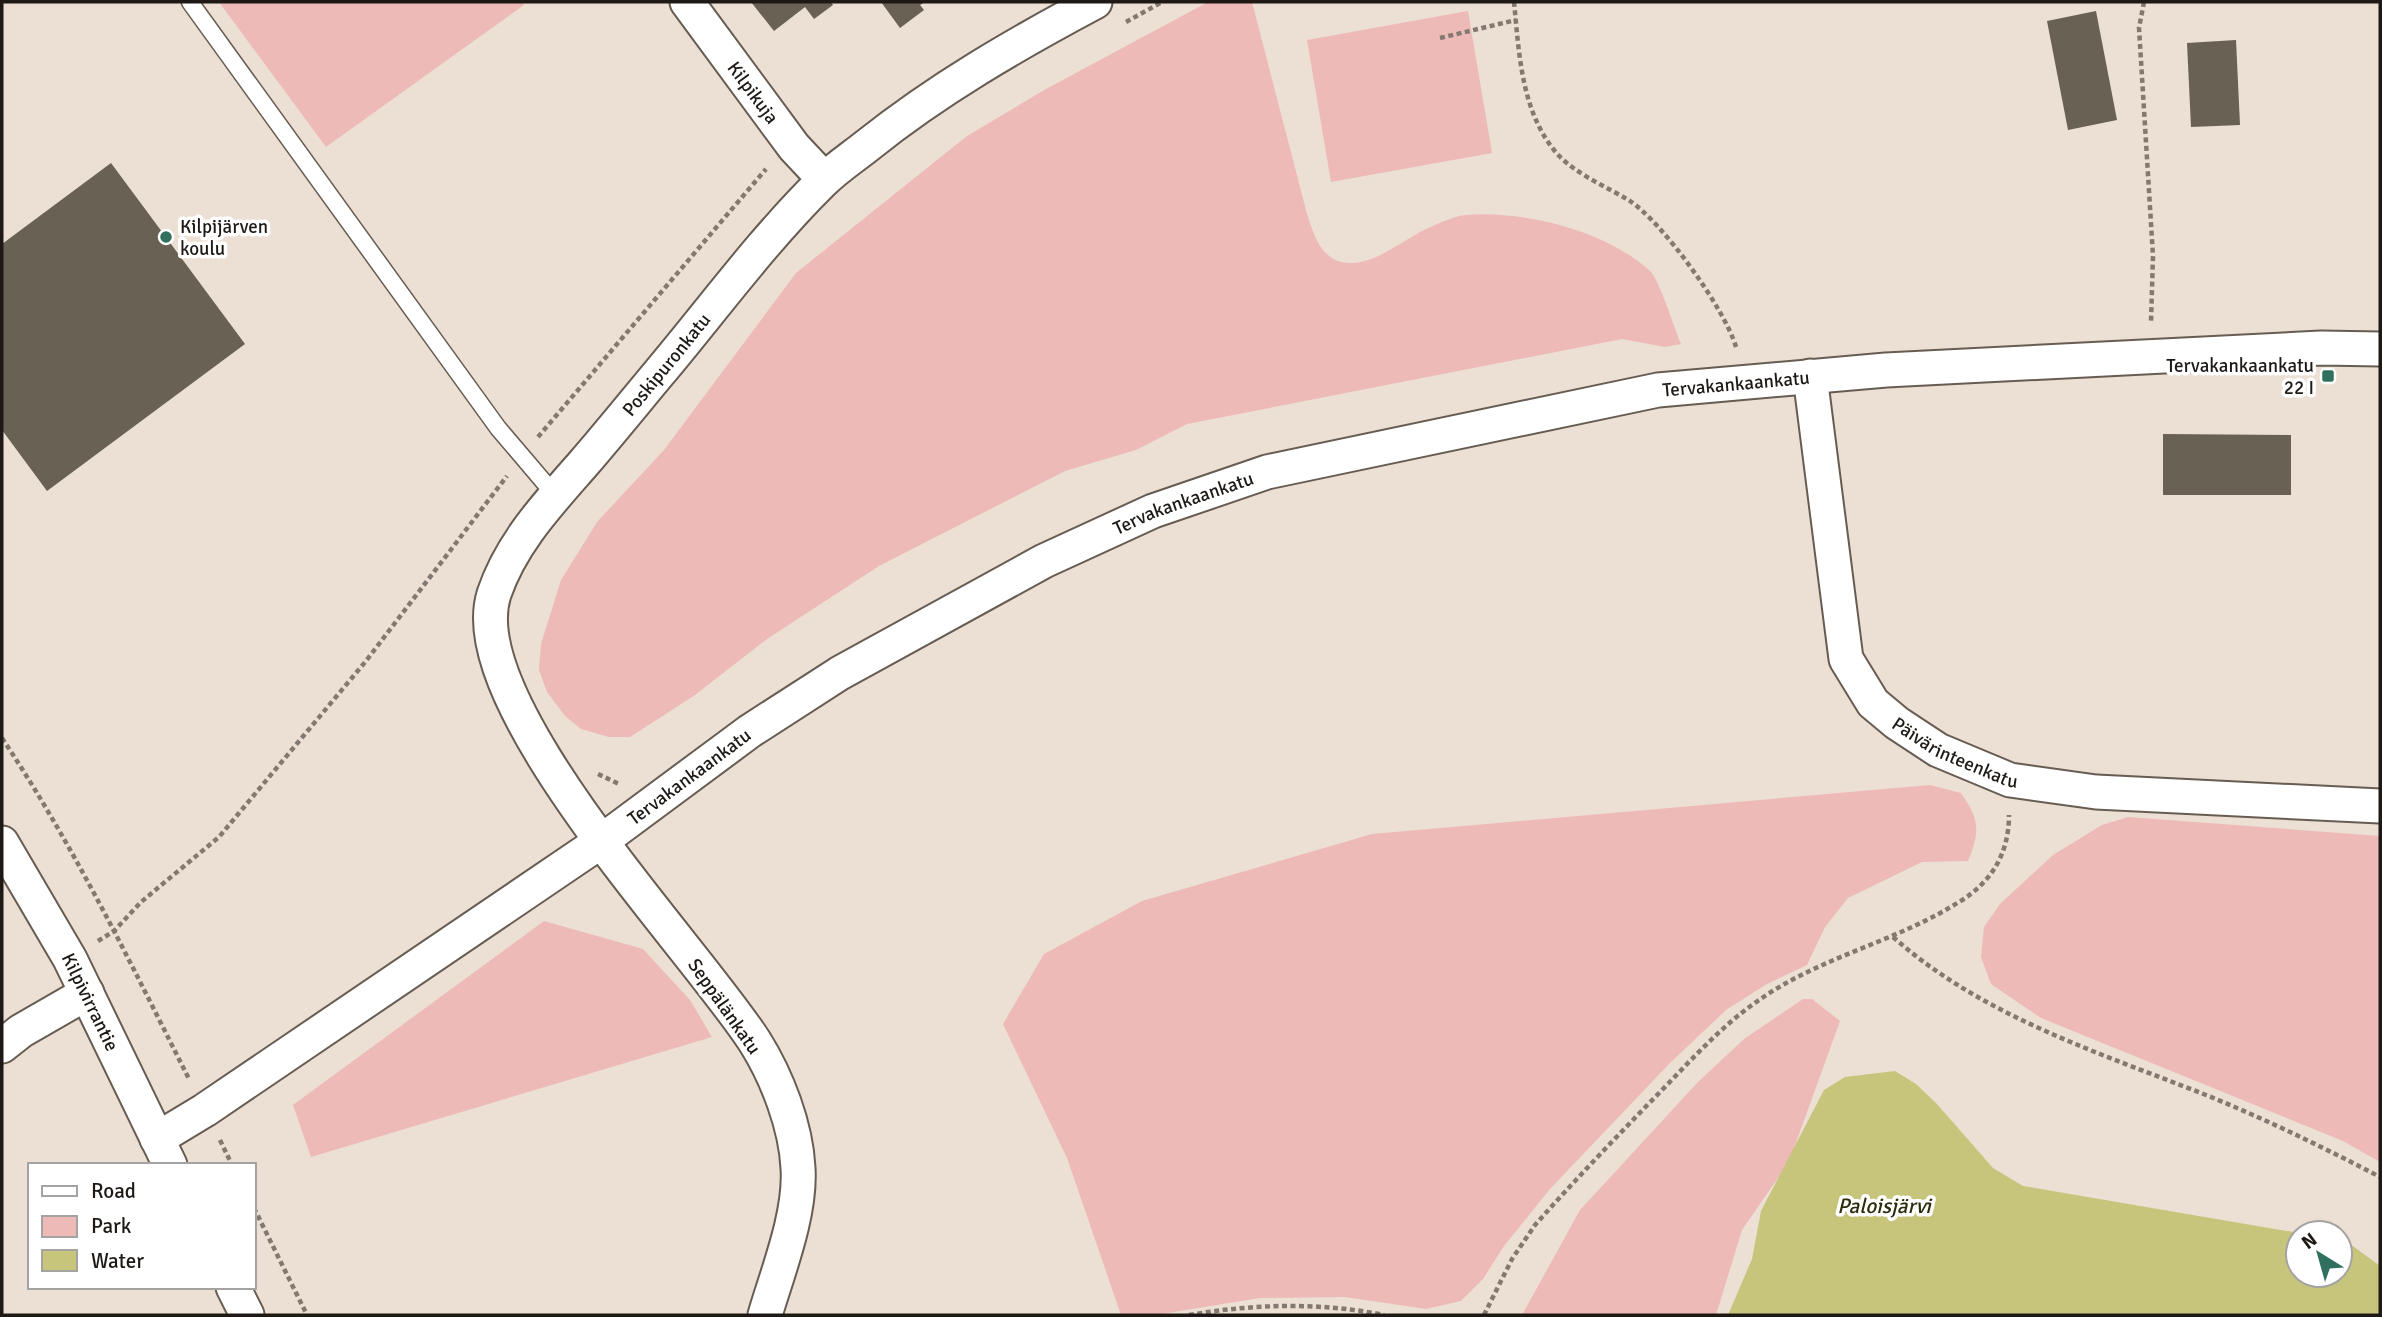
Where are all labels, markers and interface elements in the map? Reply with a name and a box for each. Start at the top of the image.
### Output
street label: Kilpikuja [722,57,784,129]
place label: Kilpijärven koulu [180,215,268,261]
marker: Kilpijärven koulu [158,229,174,245]
street label: Poskipuronkatu [617,309,716,421]
place label: Tervakankaankatu 22 I [2166,354,2314,400]
street label: Tervakankaankatu [1661,366,1811,403]
marker: Tervakankaankatu 22 I [2320,368,2336,384]
street label: Tervakankaankatu [1110,467,1257,541]
street label: Päivärinteenkatu [1887,712,2019,794]
street label: Tervakankaankatu [623,723,756,831]
street label: Kilpivirrantie [56,949,124,1055]
street label: Seppälänkatu [682,954,766,1059]
legend [28,1163,256,1289]
text: Road [91,1178,136,1204]
water label: Paloisjärvi [1837,1193,1933,1219]
text: Park [91,1213,132,1239]
north arrow [2284,1219,2354,1289]
text: N [2297,1228,2322,1255]
text: Water [91,1248,144,1274]

